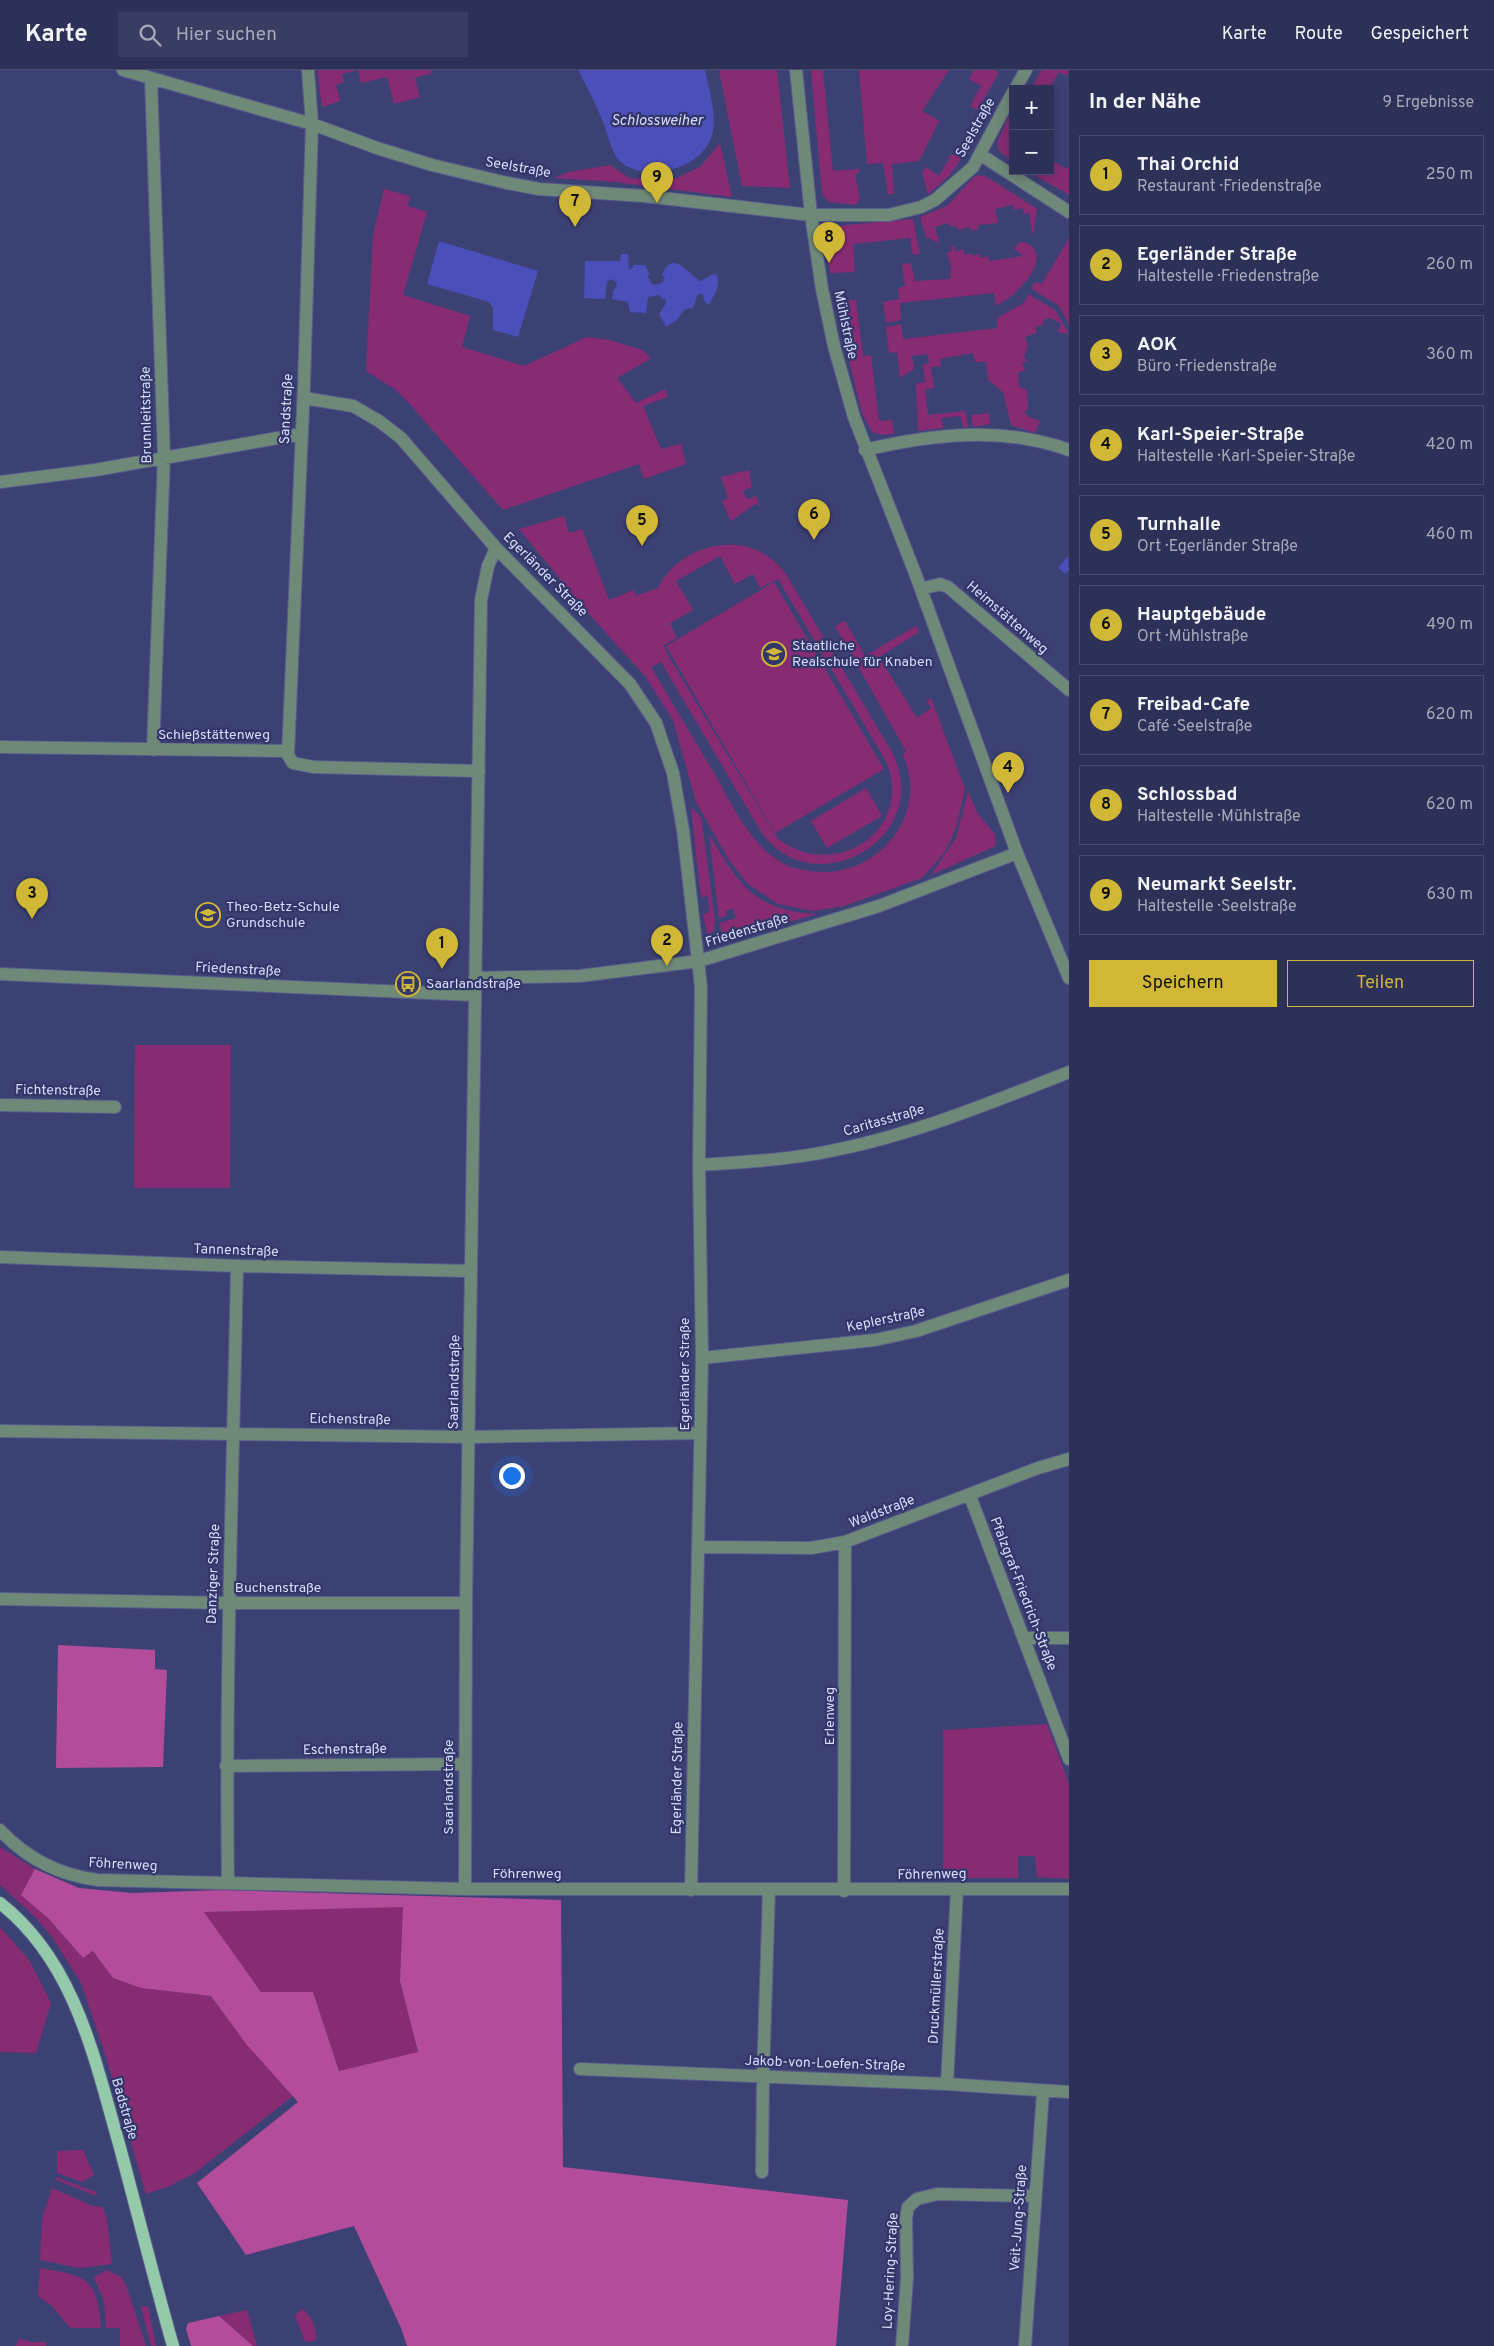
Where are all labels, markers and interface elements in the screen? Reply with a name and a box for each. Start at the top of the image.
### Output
search box [118,12,468,57]
text: Karte [25,20,88,50]
icon: search [136,21,164,49]
text: Hier suchen [176,23,277,47]
text: Karte [1222,23,1267,46]
text: Route [1295,23,1343,46]
text: Gespeichert [1371,23,1469,46]
map controls [1009,85,1054,175]
button: + [1009,85,1054,130]
text: In der Nähe [1089,89,1201,116]
text: 9 Ergebnisse [1382,93,1474,113]
street label: Seelstraße [953,95,999,161]
water label: Schlossweiher [611,112,704,131]
button: − [1009,130,1054,175]
text: Thai Orchid [1137,153,1239,177]
street label: Seelstraße [484,154,552,182]
pin: 9 [641,162,673,203]
text: 1 [1103,165,1109,185]
text: 250 m [1426,165,1473,185]
text: Restaurant · Friedenstraße [1137,177,1322,197]
pin: 7 [559,186,591,227]
pin: 8 [813,222,845,263]
text: Egerländer Straße [1137,243,1297,267]
text: 2 [1101,255,1111,275]
text: 260 m [1426,255,1473,275]
text: Haltestelle · Friedenstraße [1137,267,1319,287]
street label: Mühlstraße [829,289,861,361]
text: AOK [1137,333,1177,357]
text: 3 [1101,345,1111,365]
text: 360 m [1426,345,1473,365]
text: Büro · Friedenstraße [1137,357,1277,377]
street label: Brunnleitstraße [138,366,156,464]
street label: Sandstraße [277,373,297,445]
text: Karl-Speier-Straße [1137,423,1304,447]
text: 4 [1101,435,1111,455]
text: 420 m [1426,435,1473,455]
text: Haltestelle · Karl-Speier-Straße [1137,447,1355,467]
pin: 6 [798,499,830,540]
pin: 5 [626,505,658,546]
text: Turnhalle [1137,513,1221,537]
text: 5 [1101,525,1111,545]
text: 460 m [1426,525,1473,545]
street label: Egerländer Straße [499,529,591,621]
text: Ort · Egerländer Straße [1137,537,1298,557]
street label: Heimstättenweg [963,578,1051,658]
text: Hauptgebäude [1137,603,1266,627]
text: 6 [1101,615,1111,635]
text: 490 m [1426,615,1473,635]
text: Ort · Mühlstraße [1137,627,1248,647]
place label: Staatliche Realschule für Knaben [792,638,933,671]
school or university icon: Staatliche Realschule für Knaben [761,641,787,667]
text: Freibad-Cafe [1137,693,1250,717]
text: 7 [1102,705,1110,725]
text: 620 m [1426,705,1473,725]
text: Café · Seelstraße [1137,717,1252,737]
street label: Schießstättenweg [158,727,270,744]
pin: 4 [992,752,1024,793]
text: Schlossbad [1137,783,1237,807]
text: 8 [1101,795,1111,815]
text: 620 m [1426,795,1473,815]
text: Haltestelle · Mühlstraße [1137,807,1301,827]
text: Neumarkt Seelstr. [1137,873,1296,897]
pin: 3 [16,878,48,919]
text: 9 [1101,885,1111,905]
text: 630 m [1426,885,1473,905]
text: Haltestelle · Seelstraße [1137,897,1297,917]
place label: Theo-Betz-Schule Grundschule [226,899,340,932]
school or university icon: Theo-Betz-Schule Grundschule [195,902,221,928]
street label: Friedenstraße [703,910,791,952]
pin: 2 [651,925,683,966]
pin: 1 [426,928,458,969]
street label: Friedenstraße [195,959,281,981]
button: Speichern [1089,960,1277,1007]
button: Teilen [1287,960,1474,1007]
bus stop icon: Saarlandstraße [395,971,421,997]
place label: Saarlandstraße [426,976,521,993]
street label: Fichtenstraße [15,1082,101,1100]
street label: Caritasstraße [841,1101,927,1141]
street label: Tannenstraße [193,1241,279,1261]
street label: Keplerstraße [845,1303,927,1337]
street label: Egerländer Straße [677,1318,694,1430]
street label: Saarlandstraße [446,1334,464,1430]
street label: Eichenstraße [309,1411,391,1429]
your location [499,1463,525,1489]
street label: Waldstraße [847,1492,917,1532]
street label: Pfalzgraf-Friedrich-Straße [986,1515,1060,1673]
street label: Danziger Straße [204,1524,224,1624]
street label: Buchenstraße [235,1580,321,1597]
street label: Erlenweg [822,1687,839,1745]
street label: Egerländer Straße [669,1721,687,1835]
street label: Saarlandstraße [441,1740,458,1834]
street label: Eschenstraße [303,1741,387,1759]
street label: Föhrenweg [88,1855,158,1875]
street label: Föhrenweg [492,1866,562,1883]
street label: Föhrenweg [897,1866,967,1884]
street label: Druckmüllerstraße [925,1928,949,2044]
street label: Jakob-von-Loefen-Straße [744,2053,906,2075]
street label: Badstraße [107,2076,141,2142]
street label: Veit-Jung-Straße [1007,2164,1031,2272]
street label: Loy-Hering-Straße [879,2212,903,2330]

